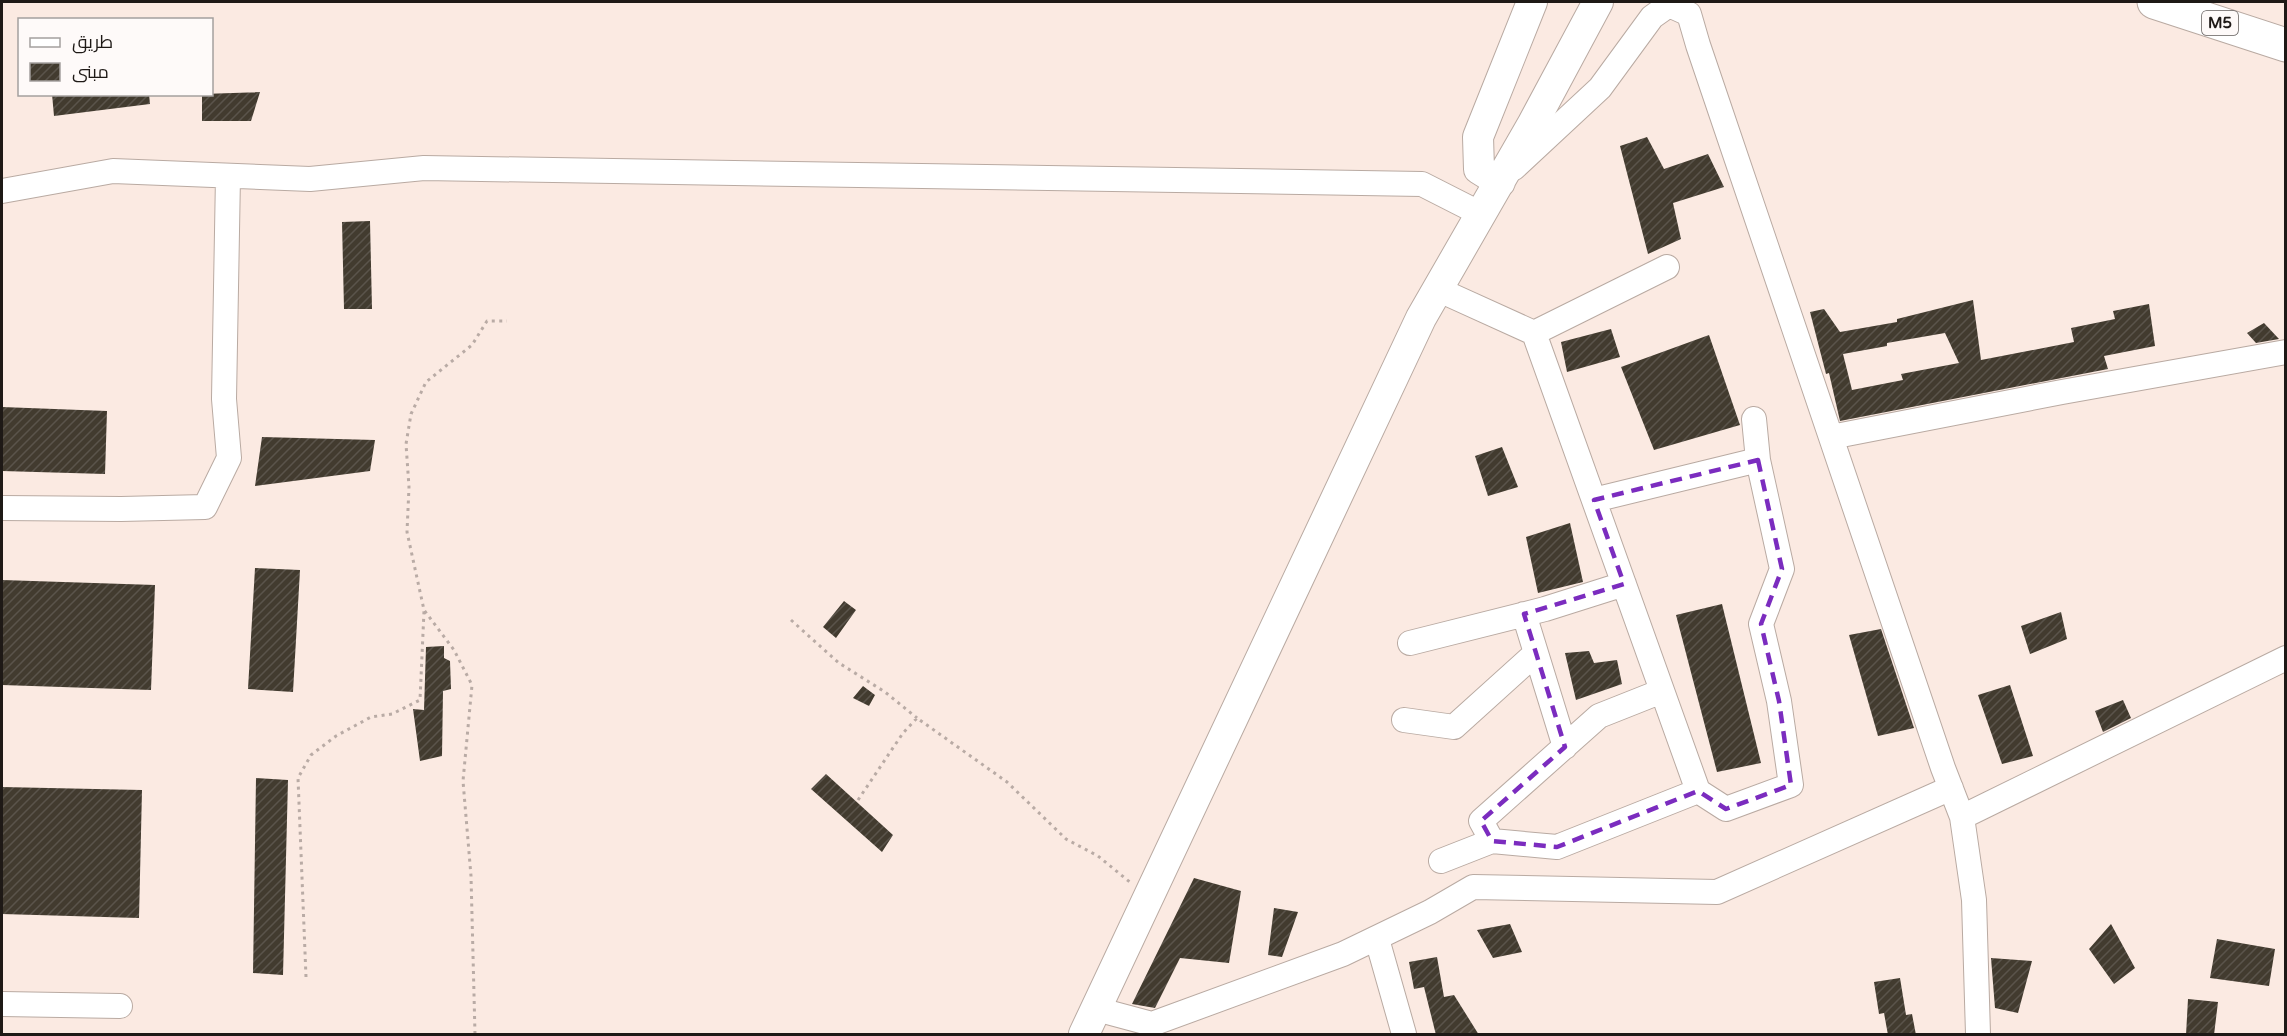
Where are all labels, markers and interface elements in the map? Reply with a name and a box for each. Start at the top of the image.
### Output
road number: M5 [2202,11,2238,35]
legend [18,18,213,96]
text: طريق [72,31,113,54]
text: مبنى [72,61,109,83]

